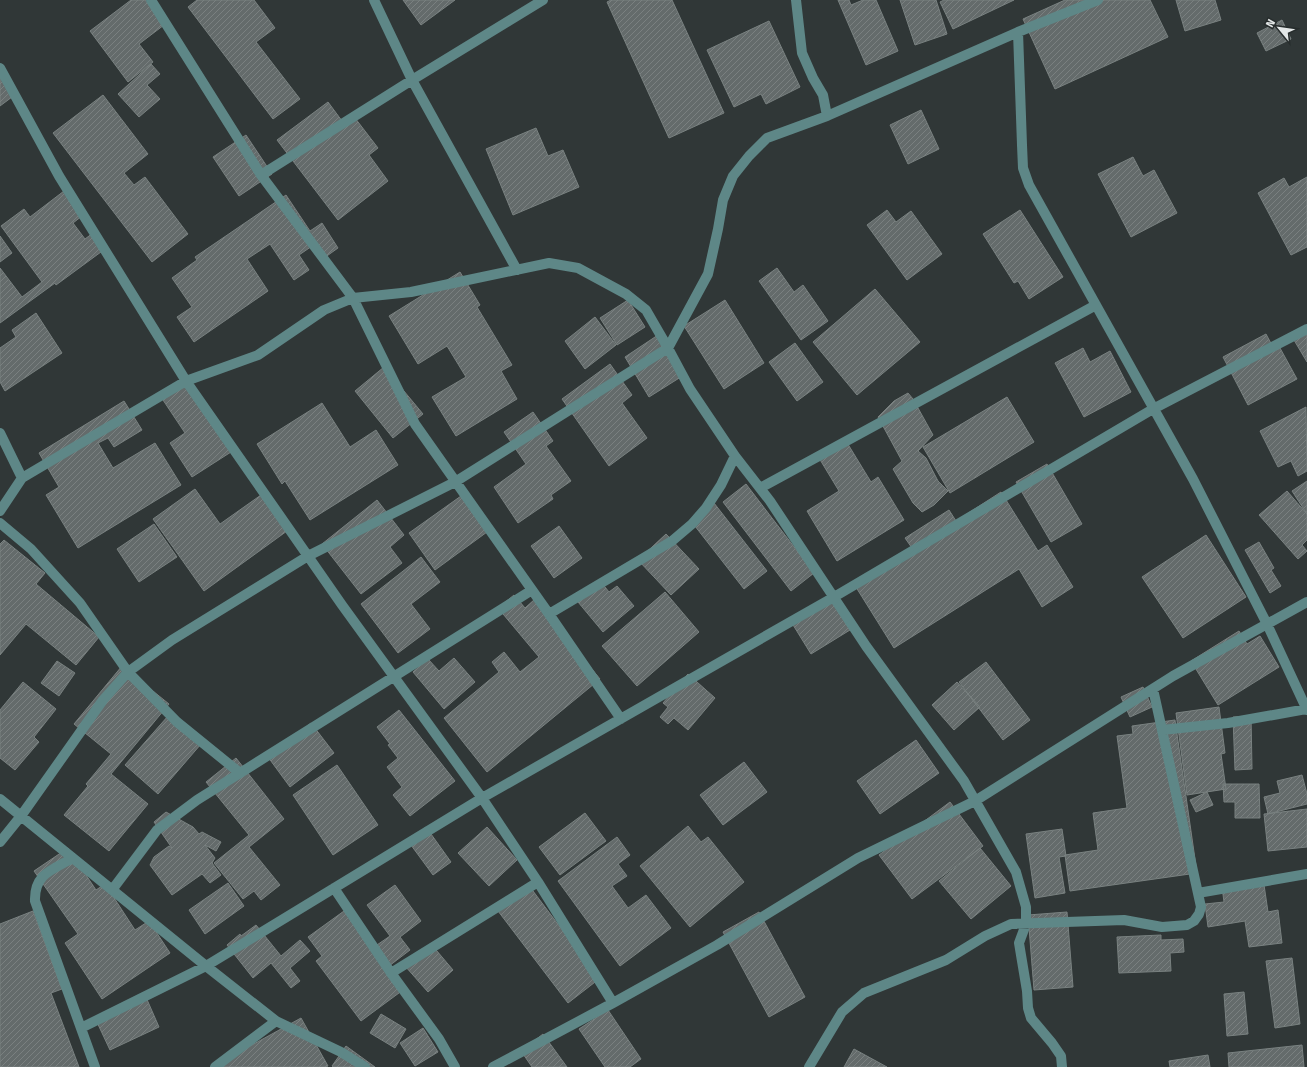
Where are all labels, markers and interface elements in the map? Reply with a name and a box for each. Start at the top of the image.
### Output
north arrow [1259,8,1299,48]
text: N [1263,17,1278,30]

